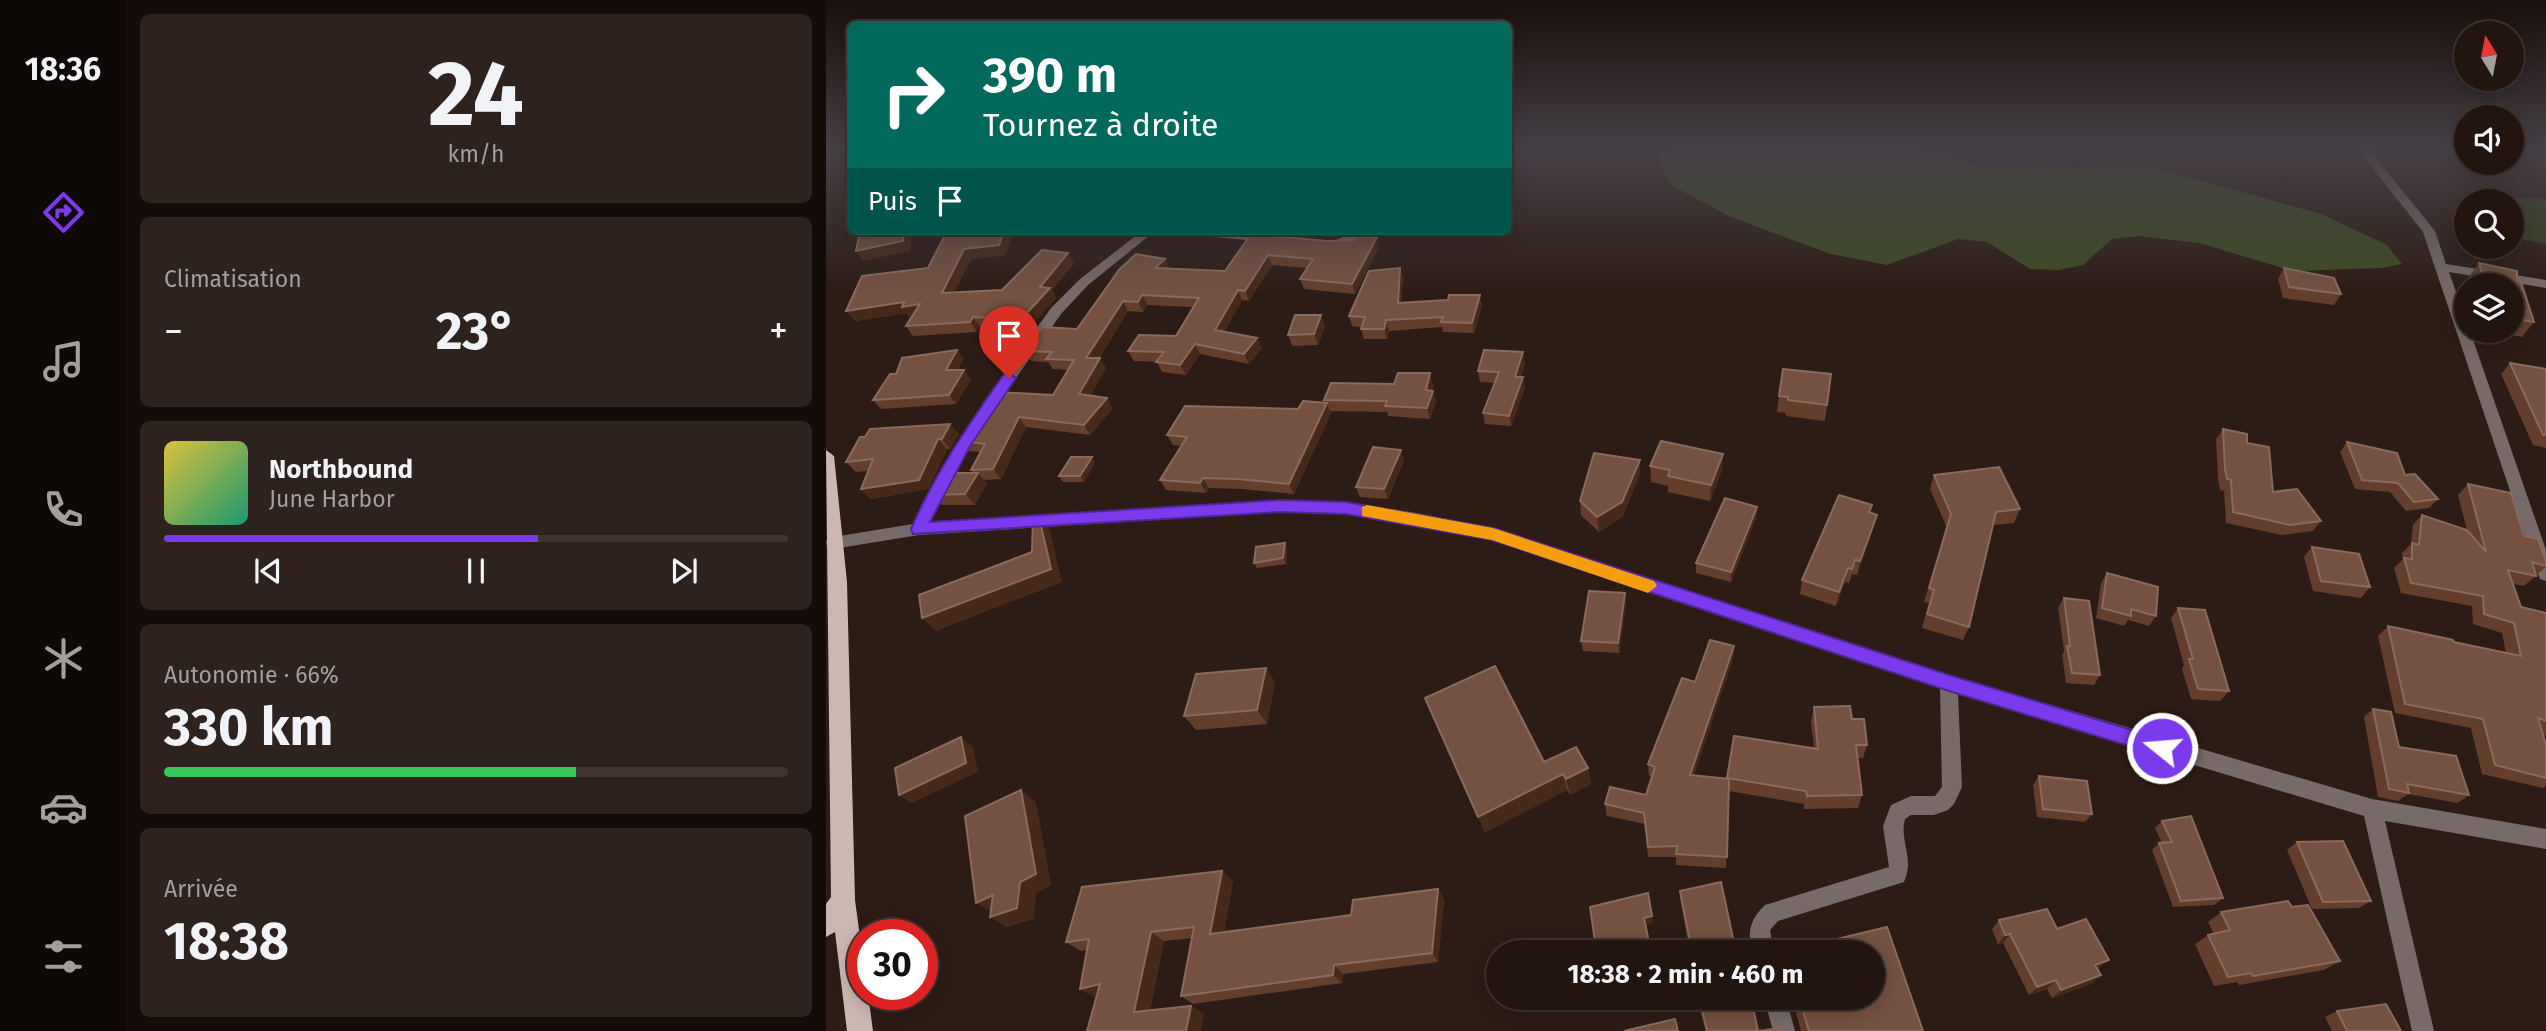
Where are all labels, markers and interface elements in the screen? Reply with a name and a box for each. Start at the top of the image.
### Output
north arrow [2454,21,2524,91]
map controls [2454,21,2524,343]
text: 24 [428,40,524,149]
text: 390 m [983,46,1117,105]
icon: right [868,49,959,140]
text: 18:36 [25,50,101,88]
button: sound [2454,105,2524,175]
text: Tournez à droite [983,106,1219,144]
text: km/h [448,140,504,168]
icon: arrive [931,182,969,220]
text: Puis [868,186,917,217]
icon: directions [39,188,88,237]
button: search [2454,189,2524,259]
text: Climatisation [164,265,302,293]
button: layers [2454,273,2524,343]
text: 23° [436,300,516,363]
pin [979,306,1039,378]
text: − [164,308,183,354]
text: + [769,308,788,354]
icon: arrive [990,317,1028,355]
icon: music [39,337,88,386]
text: Northbound [269,454,413,485]
icon: phone [39,485,88,534]
text: June Harbor [269,485,395,513]
icon: previous [249,552,287,590]
icon: pause [457,552,495,590]
icon: next [665,552,703,590]
icon: climate [39,634,88,683]
text: Autonomie · 66% [164,661,339,689]
text: 330 km [164,696,333,759]
position arrow [2125,711,2199,785]
icon: car [39,783,88,832]
text: Arrivée [164,875,238,903]
text: 18:38 [164,910,289,973]
speed limit sign: 30 [847,919,938,1010]
icon: filters [39,932,88,981]
text: 18:38 · 2 min · 460 m [1567,959,1804,990]

